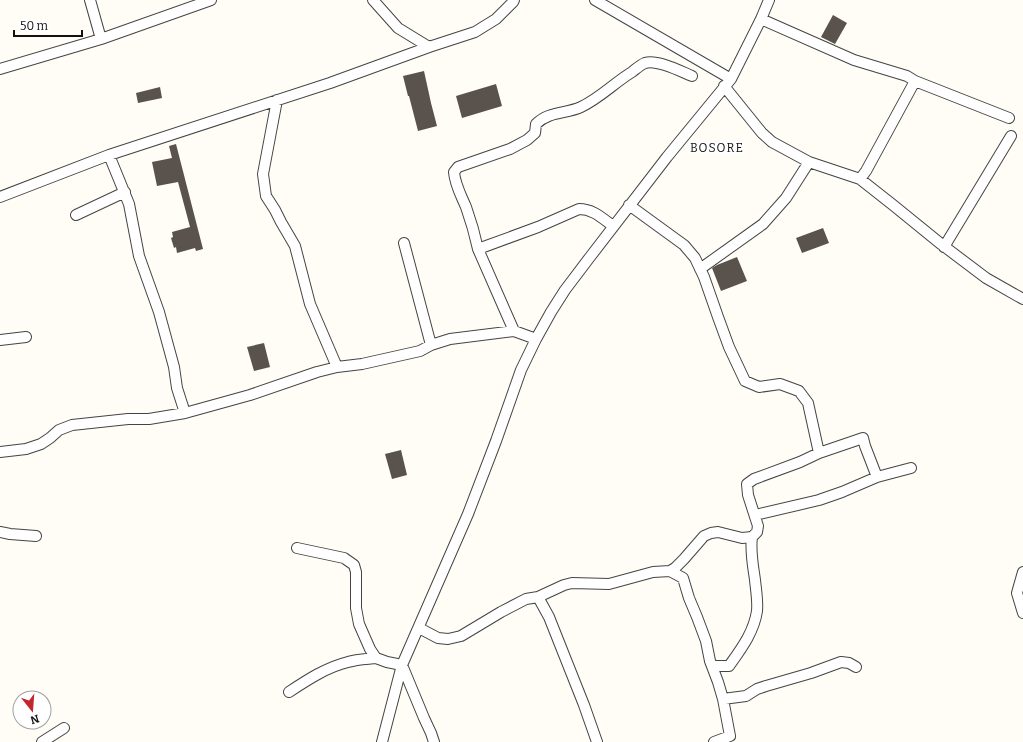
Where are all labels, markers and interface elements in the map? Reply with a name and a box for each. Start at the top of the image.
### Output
scale bar [14,12,82,38]
text: 50 m [20,19,49,33]
district label: BOSORE [690,141,744,155]
north arrow [12,690,52,730]
text: N [28,712,41,727]

